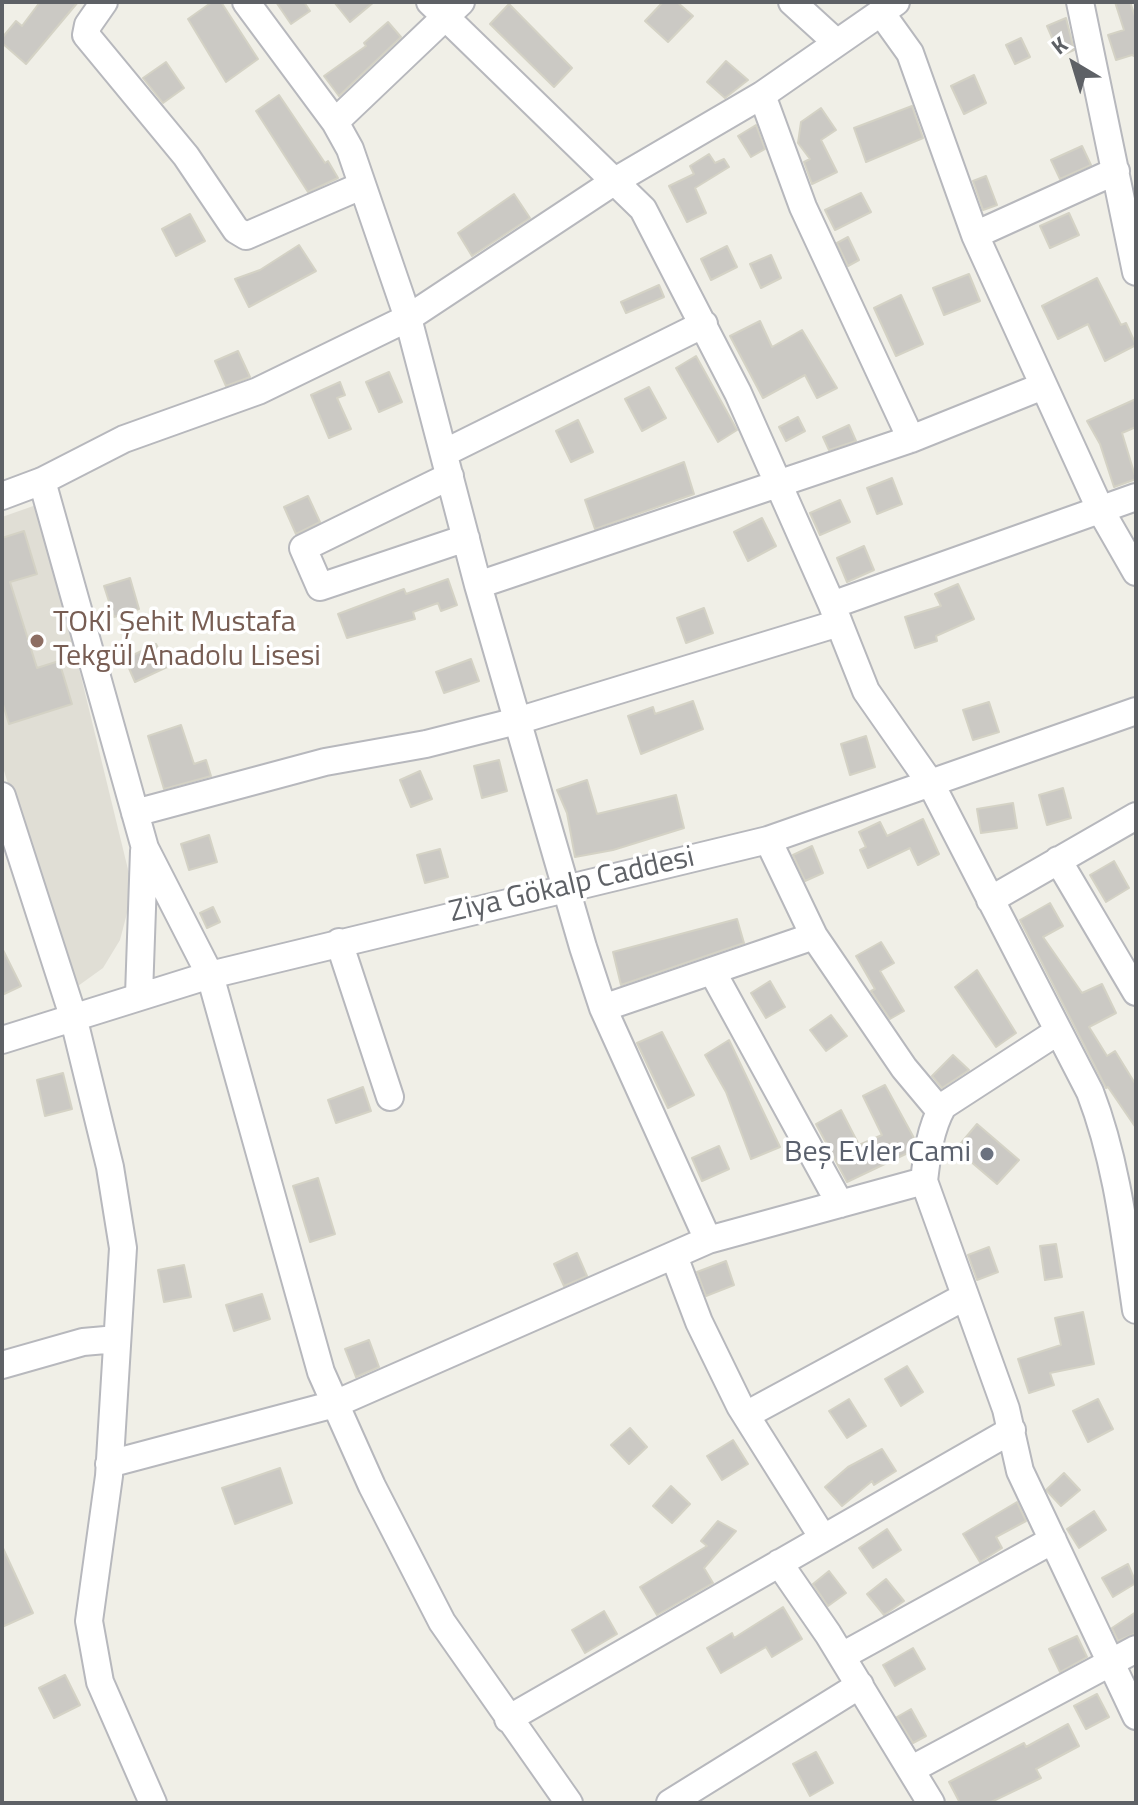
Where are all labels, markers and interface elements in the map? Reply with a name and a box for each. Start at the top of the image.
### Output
north arrow [1034,24,1114,104]
text: K [1044,28,1075,63]
place label: TOKİ Şehit Mustafa Tekgül Anadolu Lisesi [53,606,321,676]
marker: TOKİ Şehit Mustafa Tekgül Anadolu Lisesi [28,632,46,650]
street label: Ziya Gökalp Caddesi [446,840,698,932]
place label: Beş Evler Cami [784,1136,971,1172]
marker: Beş Evler Cami [978,1145,996,1163]

